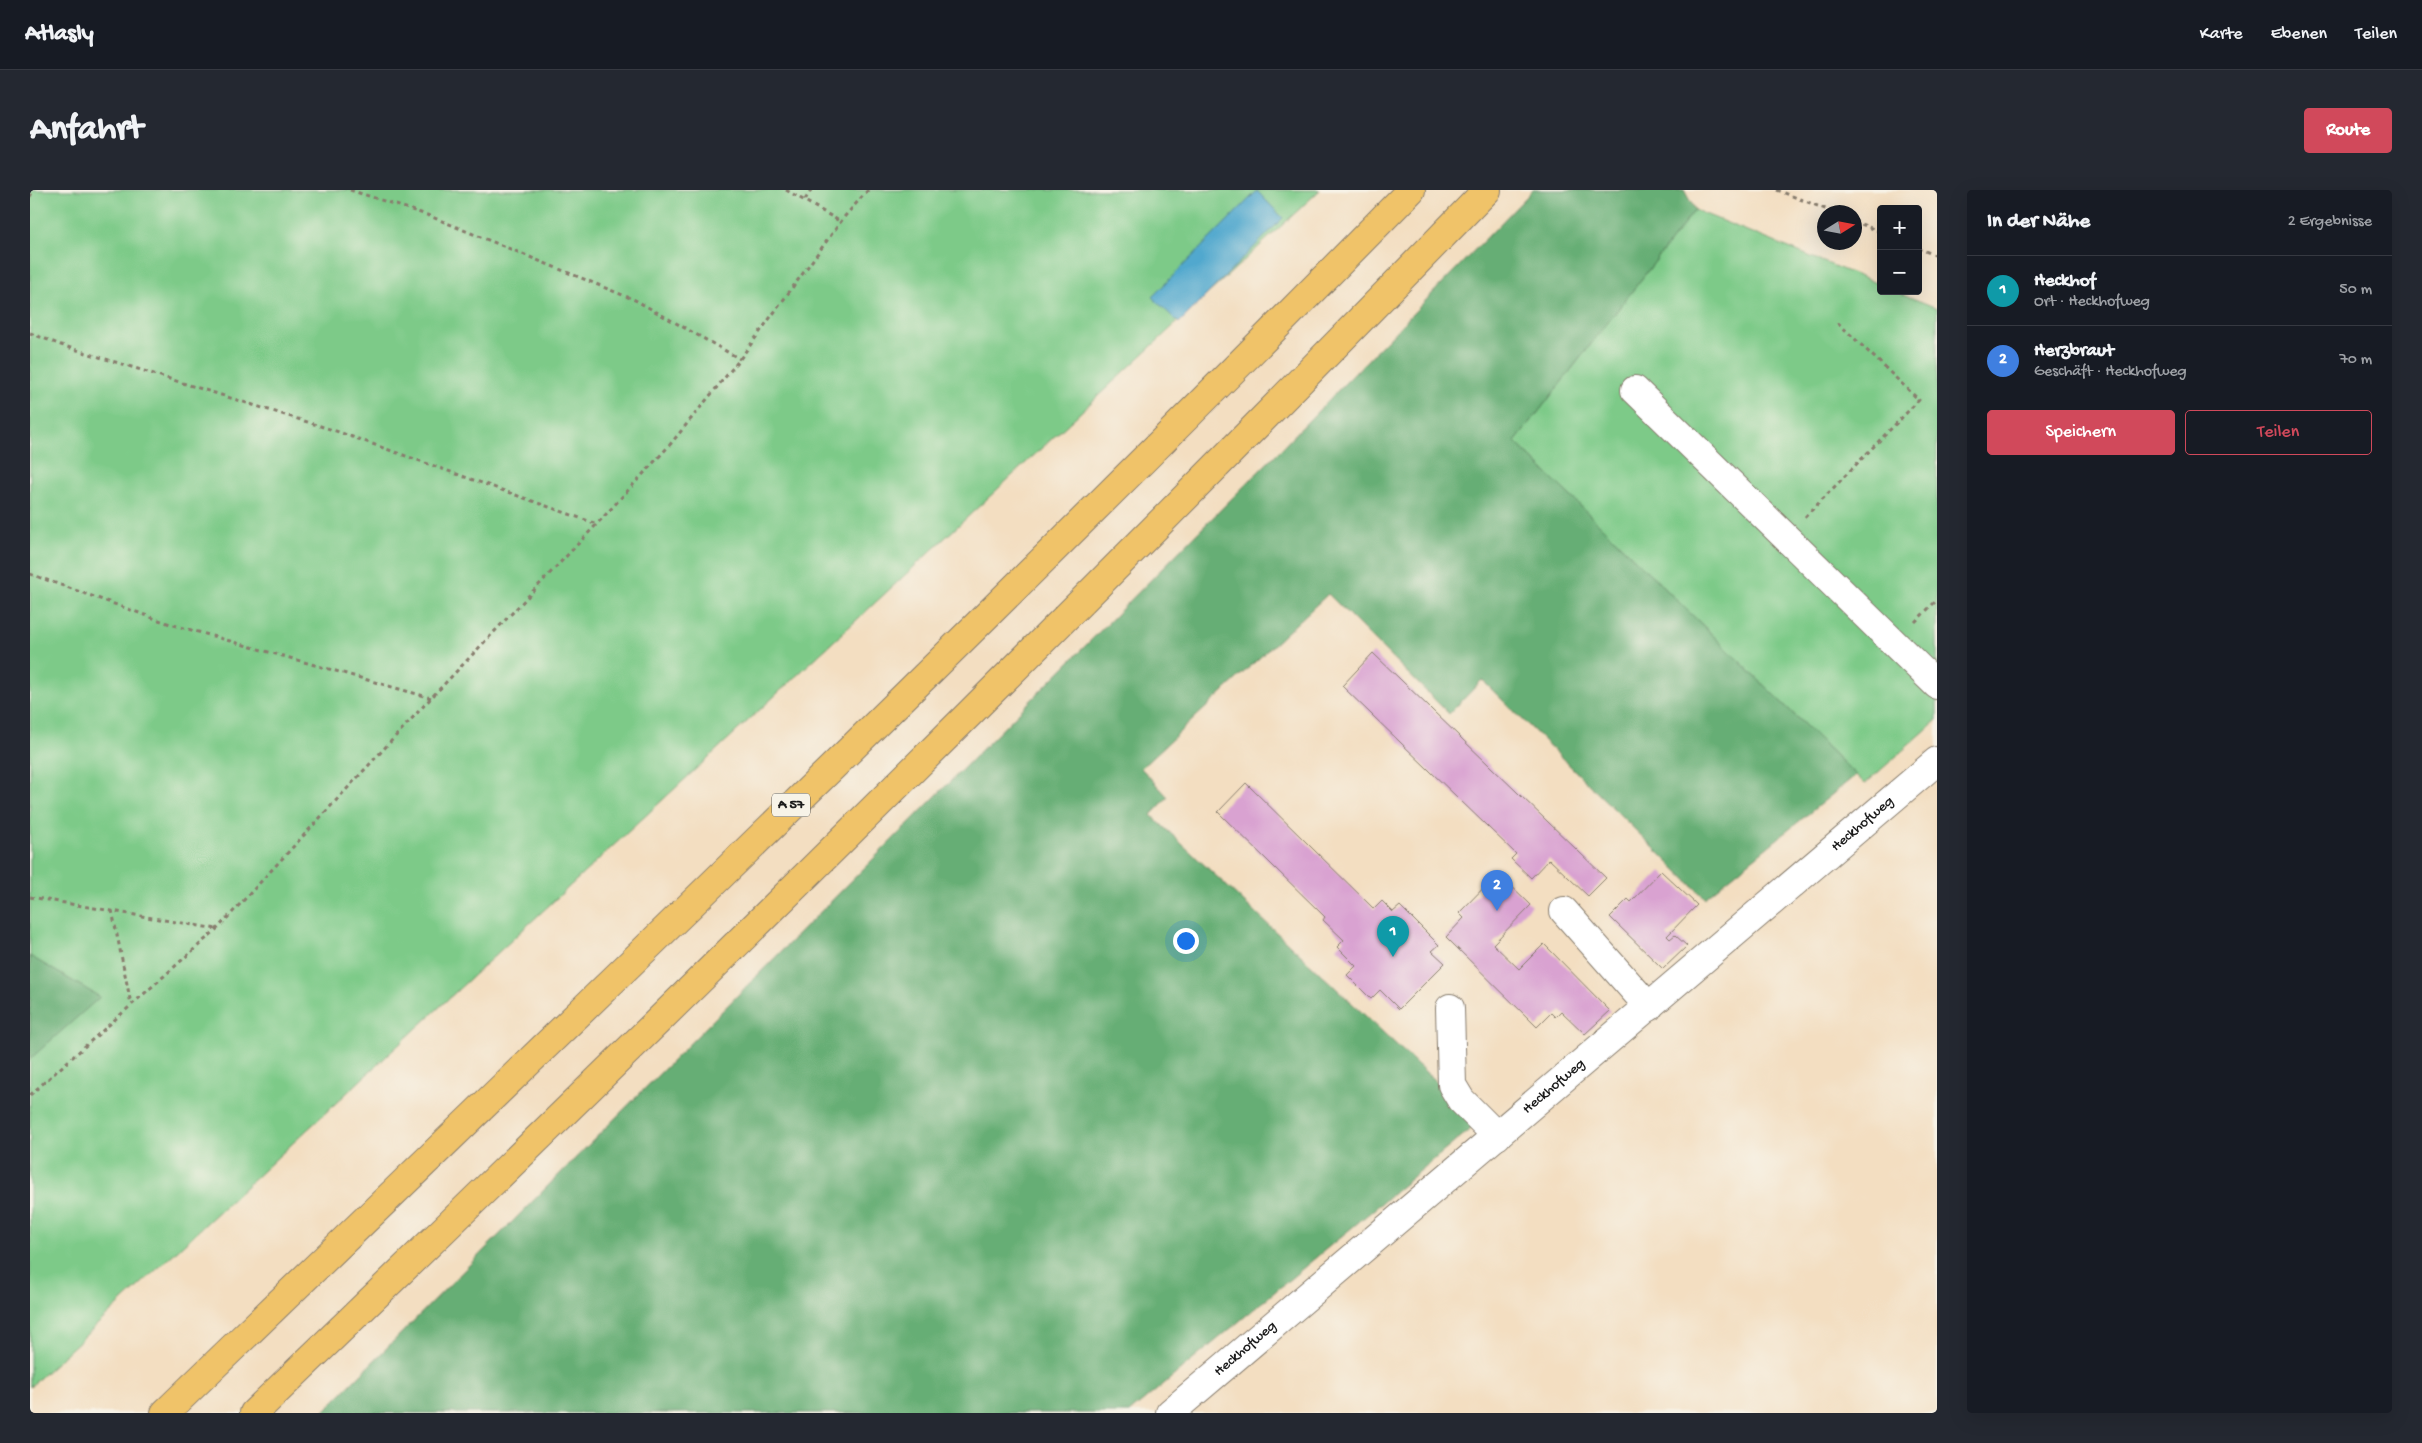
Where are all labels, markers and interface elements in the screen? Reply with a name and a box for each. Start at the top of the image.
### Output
text: Atlasly [25,20,94,49]
text: Karte [2200,24,2243,45]
text: Ebenen [2271,24,2327,45]
text: Teilen [2355,24,2397,45]
button: Route [2304,108,2392,153]
text: Anfahrt [30,110,143,151]
north arrow [1817,205,1862,250]
map controls [1877,205,1922,295]
button: + [1877,205,1922,250]
text: In der Nähe [1987,210,2090,235]
text: 2 Ergebnisse [2288,213,2372,232]
button: − [1877,250,1922,295]
text: Heckhof [2034,270,2095,293]
text: 1 [2000,281,2006,300]
text: 50 m [2339,281,2372,300]
text: Ort · Heckhofweg [2034,293,2150,312]
text: Herzbraut [2034,340,2114,363]
text: 2 [1999,351,2007,370]
text: 70 m [2339,351,2372,370]
text: Geschäft · Heckhofweg [2034,363,2187,382]
button: Speichern [1987,410,2175,455]
button: Teilen [2185,410,2372,455]
street label: Heckhofweg [1828,793,1898,856]
road number: A 57 [772,794,810,816]
pin: 2 [1481,870,1513,911]
pin: 1 [1377,916,1409,957]
your location [1173,928,1199,954]
street label: Heckhofweg [1519,1055,1589,1118]
street label: Heckhofweg [1210,1317,1280,1381]

